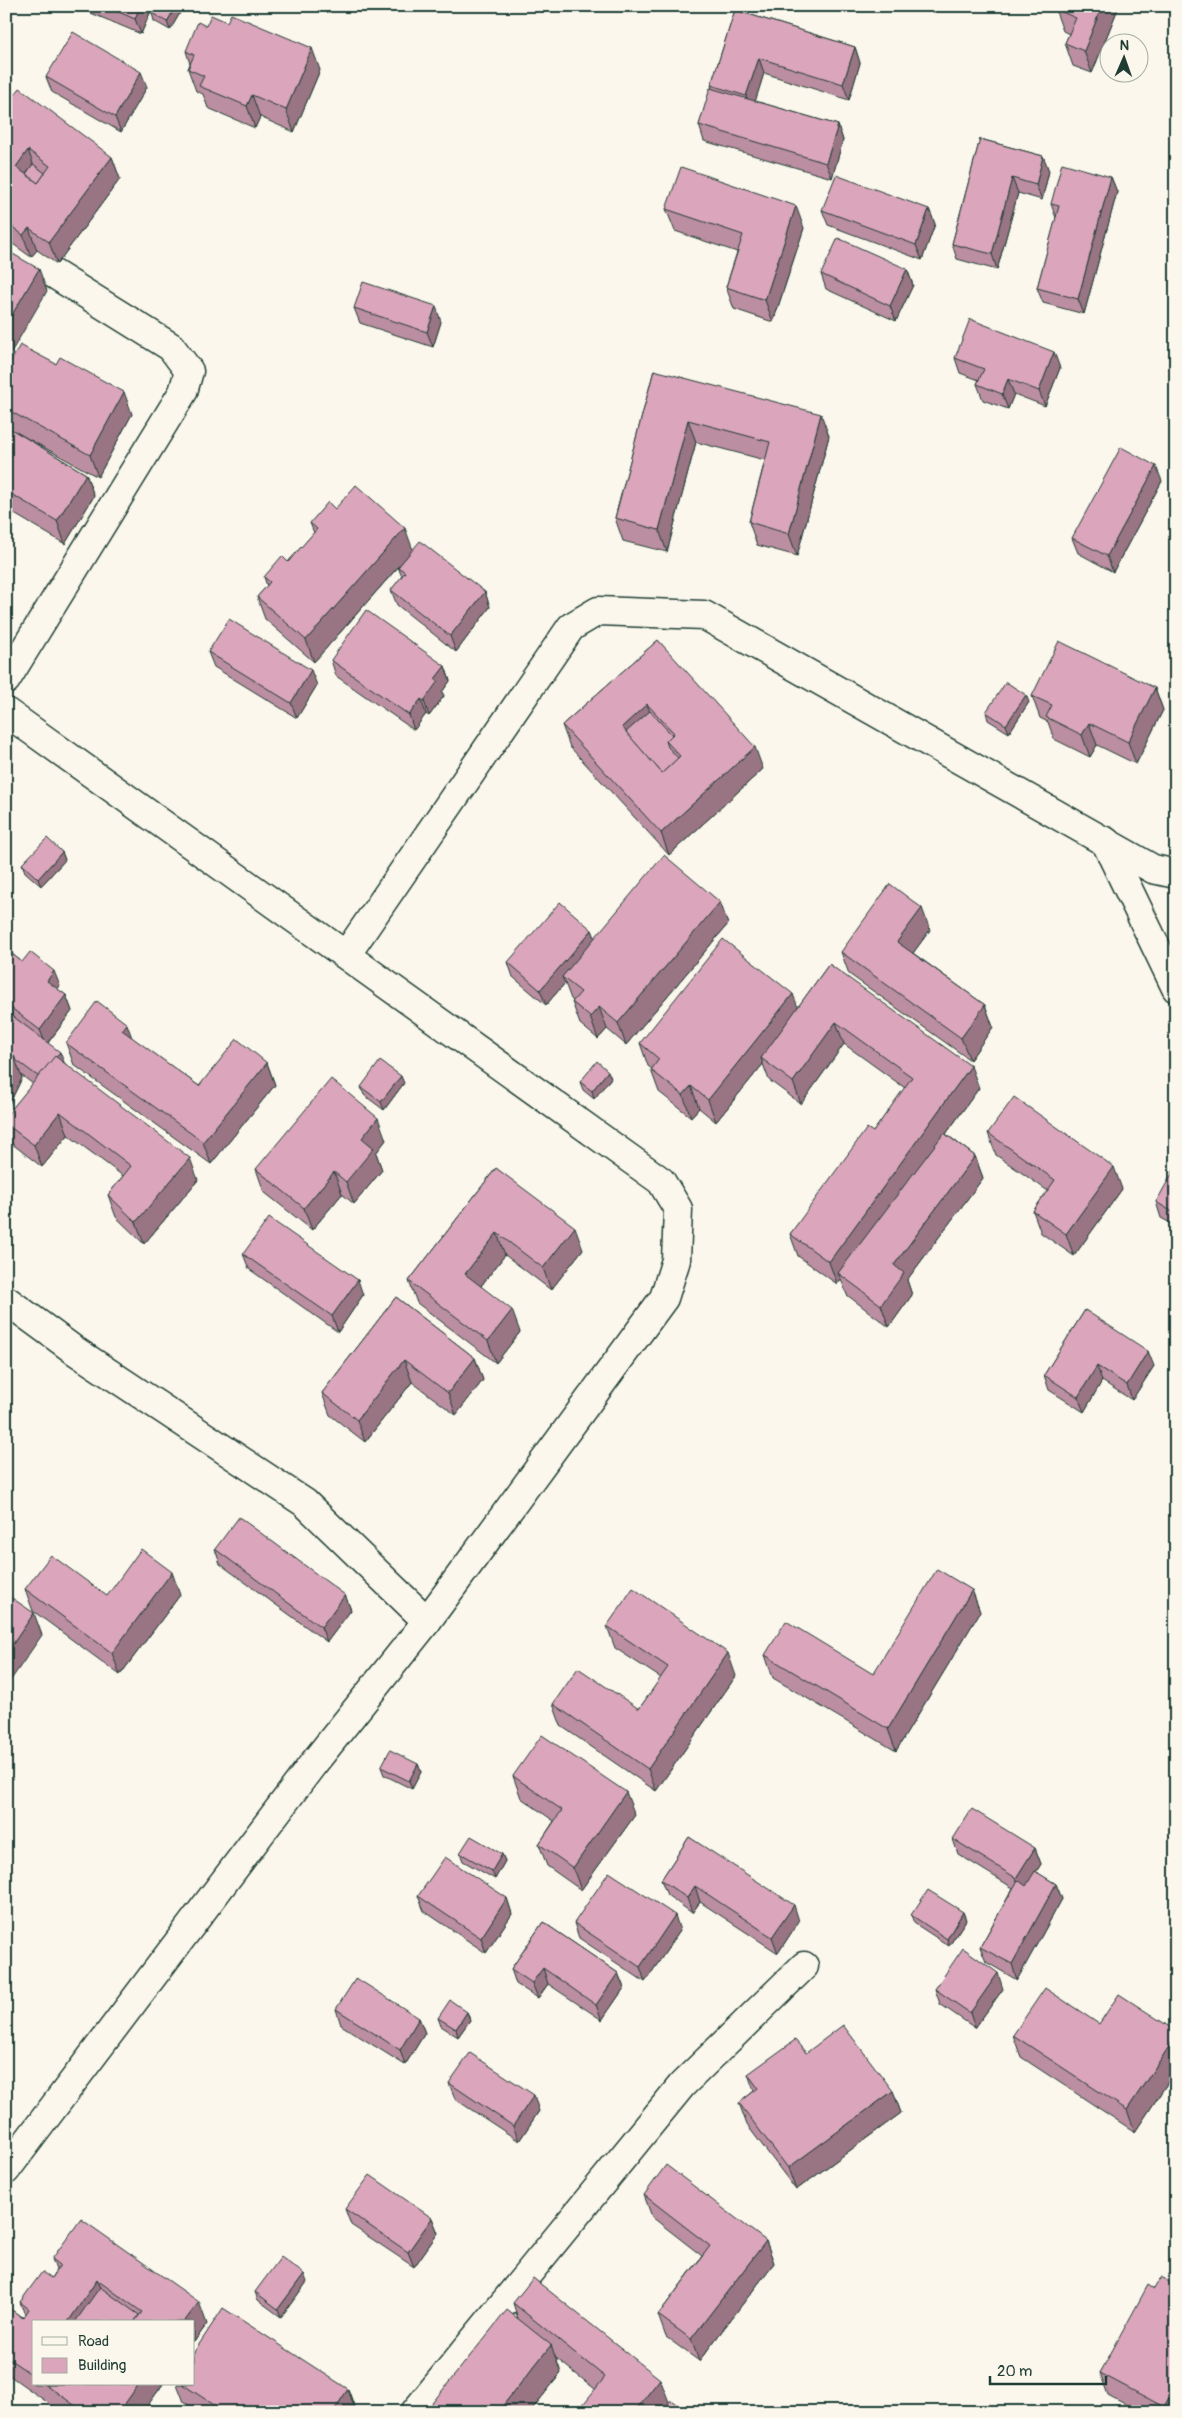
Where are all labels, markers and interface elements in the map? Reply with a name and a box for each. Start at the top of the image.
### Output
north arrow [1100,32,1150,82]
text: N [1119,37,1129,54]
legend [32,2320,195,2386]
text: Road [78,2332,109,2351]
scale bar [990,2353,1106,2385]
text: Building [78,2356,126,2375]
text: 20 m [997,2362,1032,2381]

